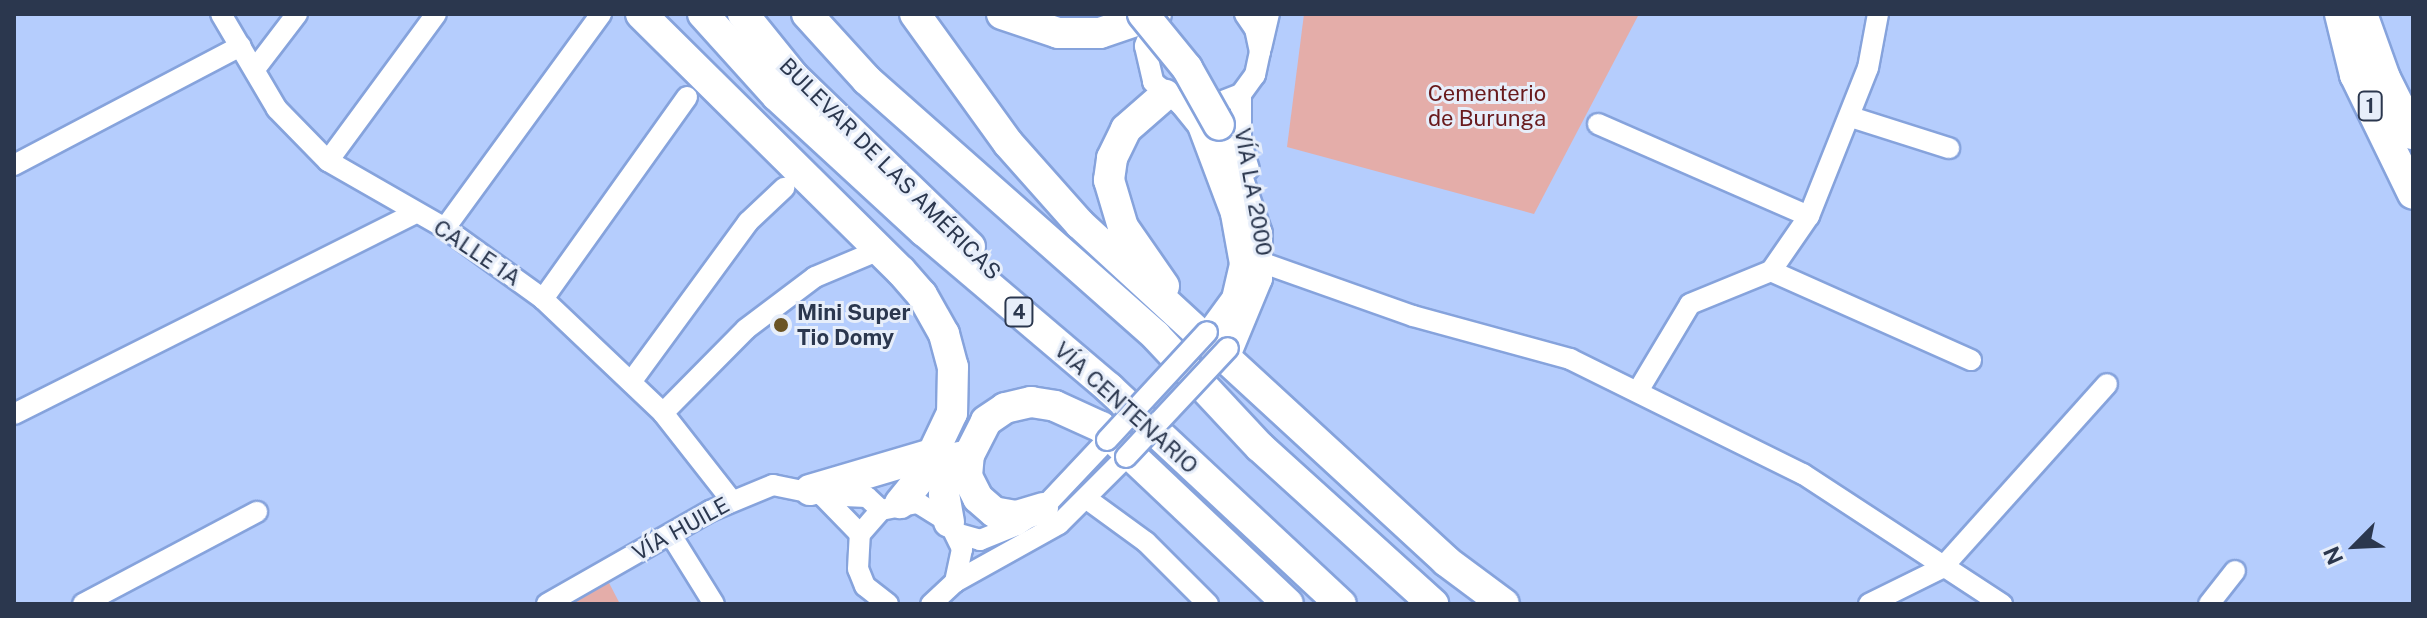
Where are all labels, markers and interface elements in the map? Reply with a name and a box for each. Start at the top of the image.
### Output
street label: BULEVAR DE LAS AMÉRICAS [774,53,1006,285]
park label: Cementerio de Burunga [1428,80,1546,132]
road number: 1 [2356,90,2384,122]
street label: VÍA LA 2000 [1229,126,1277,258]
street label: CALLE 1A [428,214,526,292]
road number: 4 [1003,296,1035,328]
place label: Mini Super Tio Domy [797,299,910,350]
marker: Mini Super Tio Domy [772,316,790,334]
street label: VÍA CENTENARIO [1049,337,1203,479]
street label: VÍA HUILE [628,492,734,566]
north arrow [2315,506,2395,586]
text: N [2318,543,2348,569]

